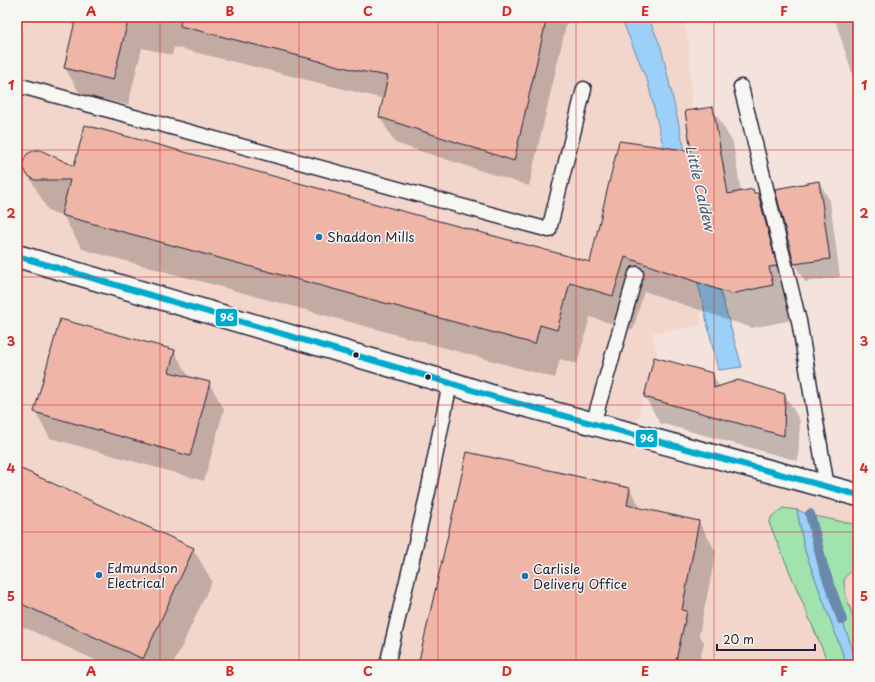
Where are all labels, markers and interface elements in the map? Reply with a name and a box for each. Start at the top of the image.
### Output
text: A [86,1,96,20]
text: B [226,1,235,20]
text: C [363,1,373,20]
text: D [502,1,512,20]
text: E [641,1,649,20]
text: F [780,1,788,20]
text: 1 [8,75,14,94]
text: 1 [861,75,867,94]
water label: Little Caldew [680,143,721,235]
text: 2 [6,203,16,222]
text: 2 [859,203,869,222]
place label: Shaddon Mills [327,227,415,246]
marker: Shaddon Mills [314,232,324,242]
line badge: 96 [215,308,238,327]
text: 96 [220,308,234,325]
text: 3 [7,331,16,350]
text: 3 [860,331,869,350]
unlabelled marker [351,350,361,360]
unlabelled marker [423,372,433,382]
line badge: 96 [635,429,658,448]
text: 96 [640,429,654,446]
text: 4 [7,458,16,477]
text: 4 [860,458,869,477]
place label: Edmundson Electrical [107,558,178,592]
place label: Carlisle Delivery Office [533,559,627,593]
marker: Edmundson Electrical [94,570,104,580]
marker: Carlisle Delivery Office [520,571,530,581]
text: 5 [7,586,15,605]
text: 5 [860,586,868,605]
scale bar [717,626,815,652]
text: 20 m [723,630,754,648]
text: A [86,661,96,680]
text: B [226,661,235,680]
text: C [363,661,373,680]
text: D [502,661,512,680]
text: E [641,661,649,680]
text: F [780,661,788,680]

